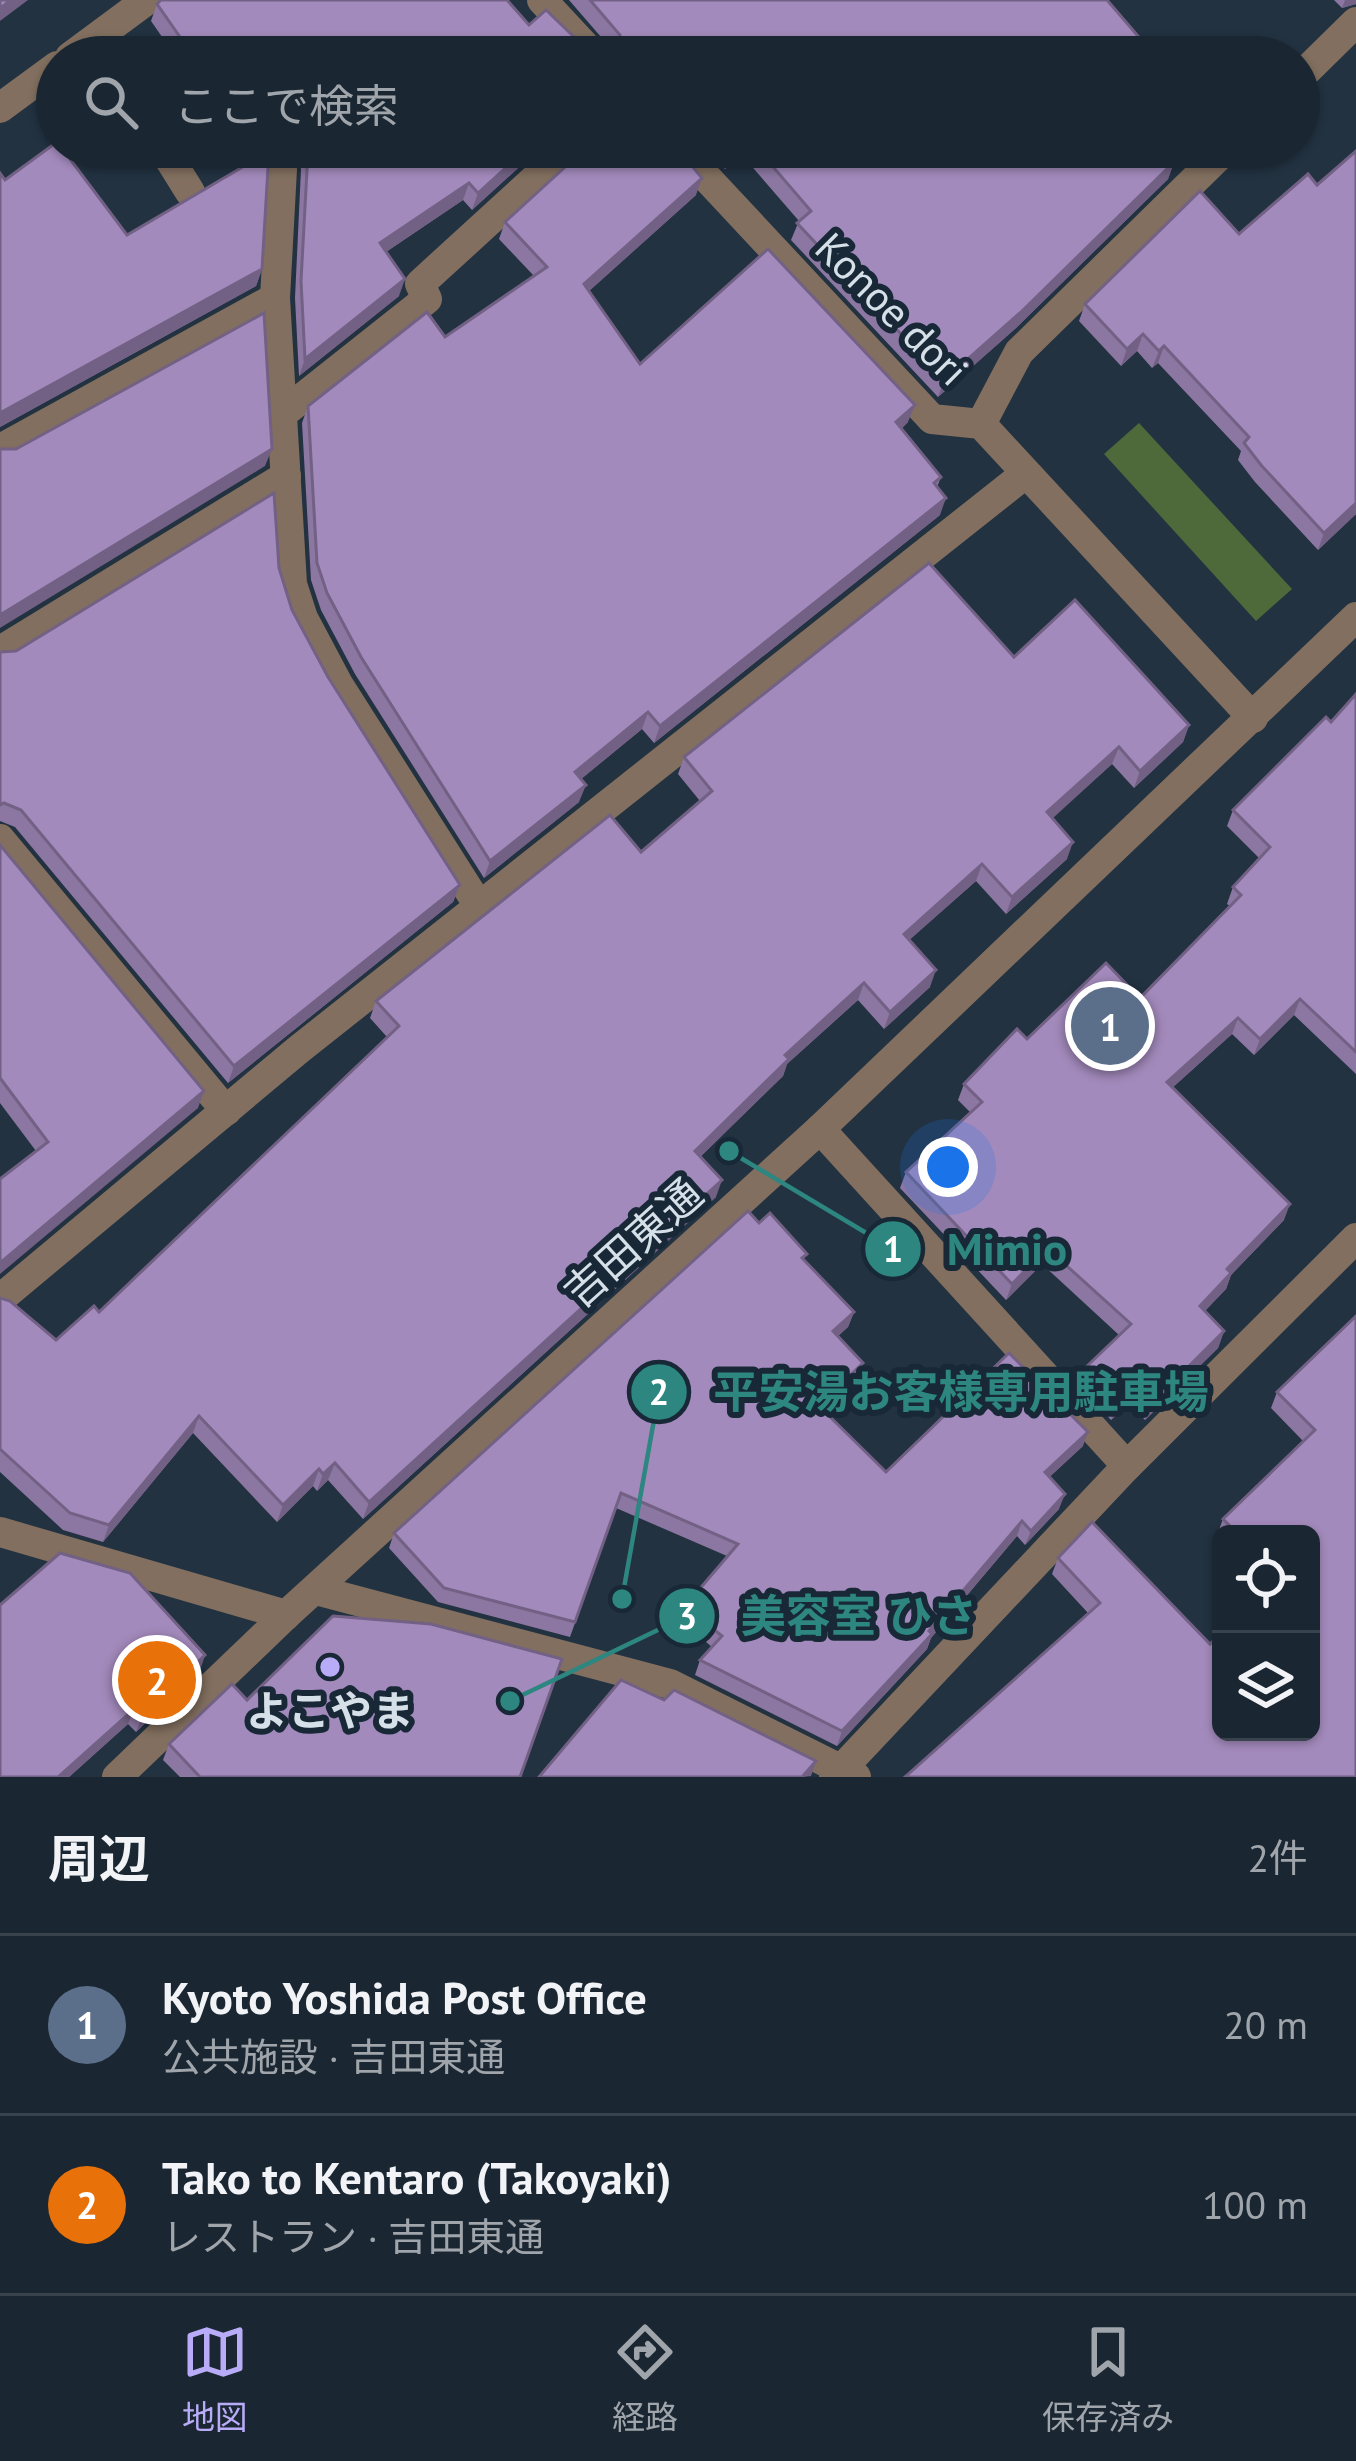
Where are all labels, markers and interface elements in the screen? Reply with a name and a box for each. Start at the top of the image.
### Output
search box [36,36,1320,168]
icon: search [78,69,144,135]
text: ここで検索 [174,76,399,134]
street label: Konoe dori [804,220,981,397]
pin: 1 [1071,981,1149,1071]
your location [918,1137,978,1197]
street label: 吉田東通 [552,1166,713,1319]
callout: Mimio [863,1209,1091,1290]
text: Mimio [947,1219,1067,1277]
text: 1 [883,1225,903,1272]
callout: 平安湯お客様専用駐車場 [629,1352,1232,1433]
text: 平安湯お客様専用駐車場 [713,1362,1209,1420]
text: 2 [649,1368,669,1415]
map controls [1212,1525,1320,1741]
button: locate [1212,1525,1320,1633]
callout: 美容室 ひさ [657,1576,1001,1657]
text: 美容室 ひさ [741,1586,977,1644]
text: 3 [677,1592,697,1639]
button: layers [1212,1633,1320,1741]
pin: 2 [118,1635,196,1725]
marker: よこやま [317,1654,343,1680]
place label: よこやま [246,1683,414,1738]
text: 周辺 [48,1825,150,1891]
text: 2件 [1248,1832,1308,1883]
text: Kyoto Yoshida Post Office [162,1968,647,2026]
text: 1 [76,1999,98,2050]
text: 20 m [1223,1999,1308,2050]
text: 公共施設 · 吉田東通 [162,2031,505,2082]
text: Tako to Kentaro (Takoyaki) [162,2148,672,2206]
text: 2 [76,2179,98,2230]
text: 100 m [1202,2179,1308,2230]
text: レストラン · 吉田東通 [162,2211,544,2262]
tab: 地図 [182,2319,248,2439]
tab: 経路 [612,2319,678,2439]
tab: 保存済み [1042,2319,1174,2439]

